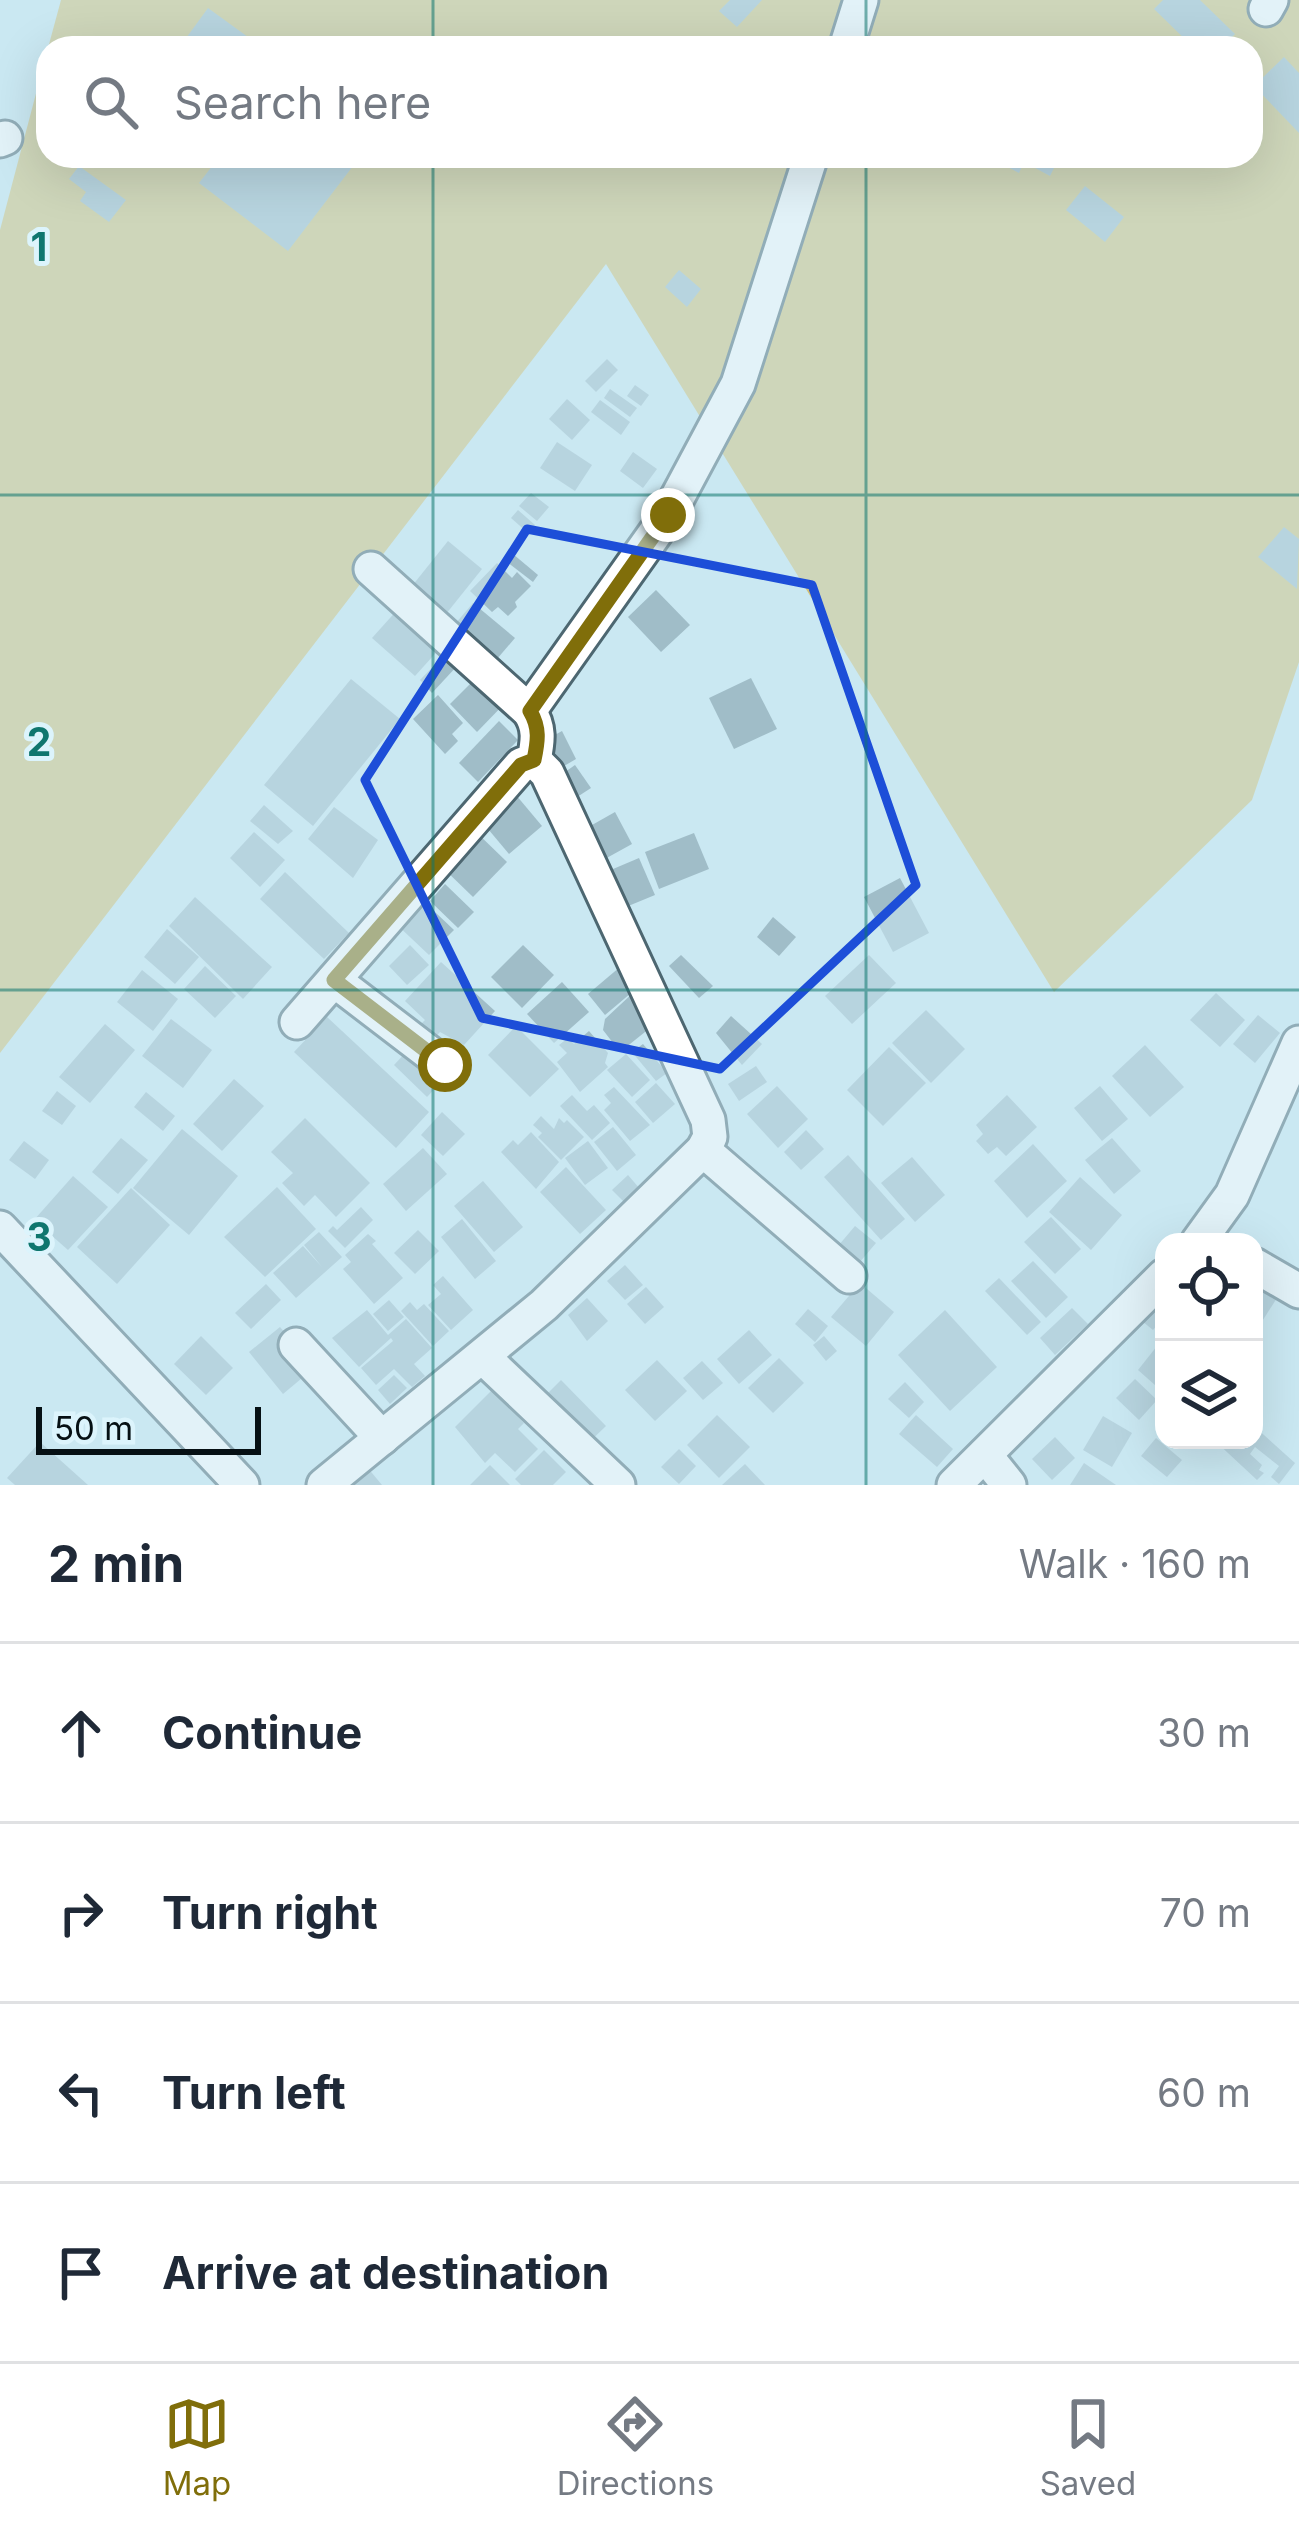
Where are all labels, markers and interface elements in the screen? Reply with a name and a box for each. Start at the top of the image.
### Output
search box [36,36,1263,168]
icon: search [78,69,144,135]
text: Search here [174,75,431,130]
text: 1 [31,223,47,270]
route end [641,488,695,542]
text: 2 [27,718,51,765]
route start [418,1038,472,1092]
text: 3 [26,1213,52,1260]
map controls [1155,1233,1263,1449]
button: locate [1155,1233,1263,1341]
button: layers [1155,1341,1263,1449]
scale bar [36,1401,261,1454]
text: 50 m [54,1408,133,1448]
text: 2 min [48,1533,184,1594]
text: Walk · 160 m [1019,1540,1251,1587]
icon: ahead [48,1700,114,1766]
text: Continue [162,1705,362,1760]
text: 30 m [1157,1709,1251,1756]
icon: right [48,1880,114,1946]
text: Turn right [162,1885,378,1940]
text: 70 m [1160,1889,1251,1936]
icon: left [48,2060,114,2126]
text: Turn left [162,2065,346,2120]
text: 60 m [1157,2069,1251,2116]
icon: arrive [48,2240,114,2306]
text: Arrive at destination [162,2245,609,2300]
tab: Map [163,2391,231,2503]
tab: Directions [557,2391,714,2503]
tab: Saved [1040,2391,1136,2503]

